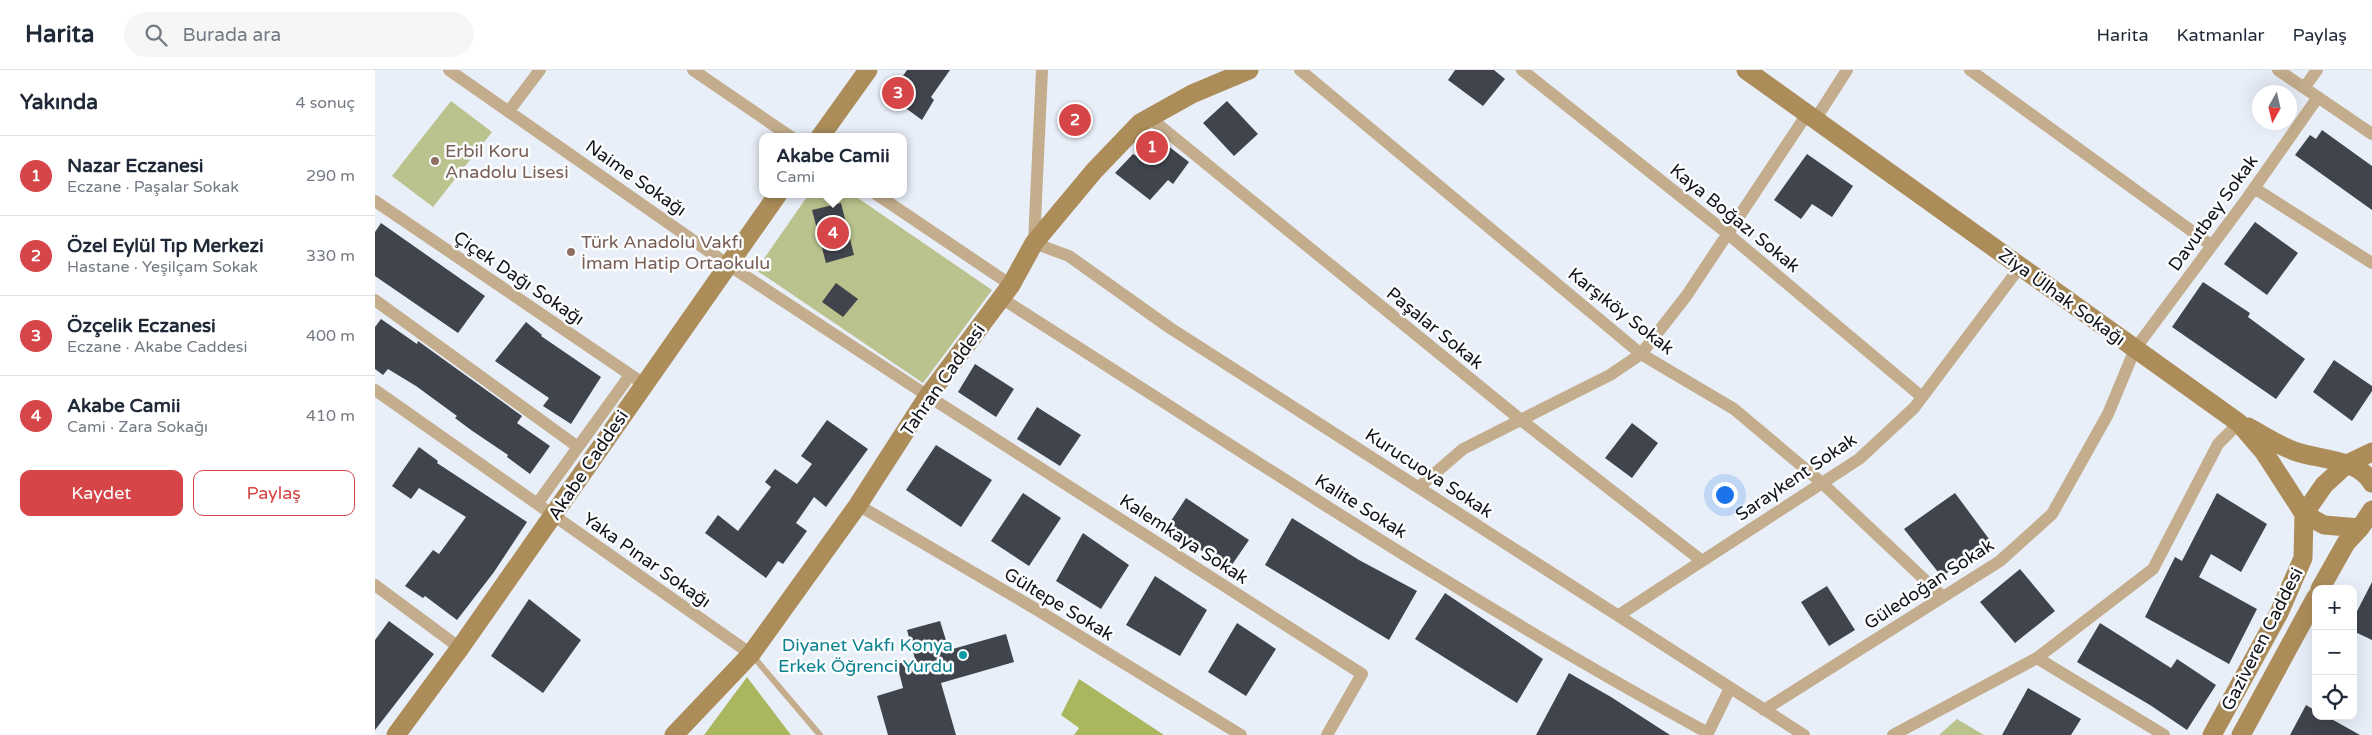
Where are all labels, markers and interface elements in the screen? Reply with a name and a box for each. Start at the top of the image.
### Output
search box [124,12,474,57]
text: Harita [25,20,94,49]
icon: search [142,21,170,49]
text: Burada ara [182,24,281,46]
text: Harita [2096,24,2149,46]
text: Katmanlar [2177,24,2265,46]
text: Paylaş [2293,24,2347,46]
pin: 3 [882,74,914,112]
north arrow [2252,85,2297,130]
text: Yakında [20,90,98,115]
text: 4 sonuç [295,93,355,113]
pin: 2 [1059,101,1091,139]
pin: 1 [1136,128,1168,166]
popup [759,133,907,198]
street label: Naime Sokağı [581,135,691,221]
place label: Erbil Koru Anadolu Lisesi [445,140,569,183]
text: Akabe Camii [776,145,890,167]
street label: Davutbey Sokak [2164,151,2263,275]
text: Nazar Eczanesi [67,155,204,177]
marker: Erbil Koru Anadolu Lisesi [429,155,441,167]
street label: Kaya Boğazı Sokak [1666,159,1805,277]
text: 1 [31,166,41,186]
text: 290 m [306,166,355,186]
text: Cami [776,167,815,187]
text: Eczane · Paşalar Sokak [67,177,239,197]
pin: 4 [817,214,849,252]
street label: Çiçek Dağı Sokağı [450,226,588,330]
place label: Türk Anadolu Vakfı İmam Hatip Ortaokulu [581,231,770,274]
text: Özel Eylül Tıp Merkezi [67,235,264,257]
street label: Ziya Ülhak Sokağı [1994,244,2130,350]
text: 2 [31,246,41,266]
text: 330 m [306,246,355,266]
marker: Türk Anadolu Vakfı İmam Hatip Ortaokulu [565,246,577,258]
text: Hastane · Yeşilçam Sokak [67,257,258,277]
street label: Karşıköy Sokak [1564,263,1679,359]
street label: Paşalar Sokak [1382,282,1488,374]
text: Özçelik Eczanesi [67,315,216,337]
street label: Tahran Caddesi [896,320,990,440]
text: 3 [31,326,41,346]
text: 400 m [306,326,355,346]
text: Eczane · Akabe Caddesi [67,337,247,357]
text: Akabe Camii [67,395,180,417]
text: 4 [31,406,41,426]
text: 410 m [306,406,355,426]
street label: Akabe Caddesi [543,406,633,524]
text: Cami · Zara Sokağı [67,417,208,437]
street label: Kurucuova Sokak [1361,423,1497,523]
street label: Saraykent Sokak [1731,428,1861,526]
street label: Kalite Sokak [1311,469,1411,543]
button: Kaydet [20,470,183,516]
button: Paylaş [193,470,355,516]
your location [1712,482,1738,508]
street label: Kalemkaya Sokak [1116,489,1253,589]
street label: Yaka Pınar Sokağı [579,508,715,612]
street label: Güledoğan Sokak [1860,534,1998,634]
street label: Gültepe Sokak [1000,563,1118,645]
street label: Gaziveren Caddesi [2216,564,2308,714]
map controls [2312,585,2357,720]
button: + [2312,585,2357,630]
button: − [2312,630,2357,675]
place label: Diyanet Vakfı Konya Erkek Öğrenci Yurdu [778,634,953,677]
marker: Diyanet Vakfı Konya Erkek Öğrenci Yurdu [957,649,969,661]
button: locate [2312,675,2357,720]

